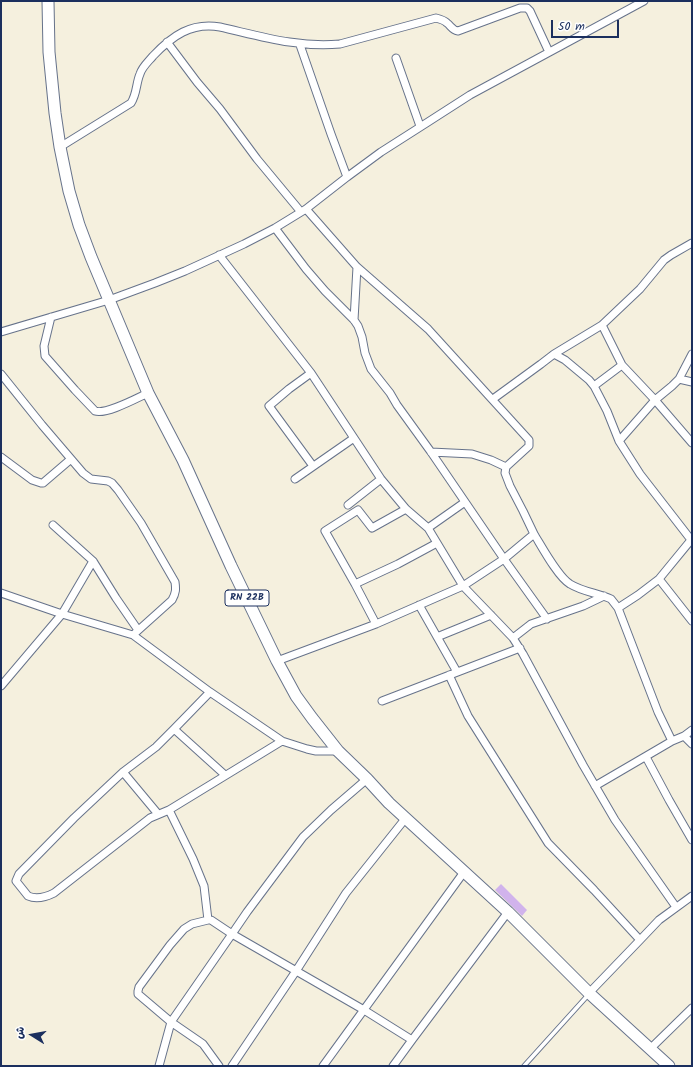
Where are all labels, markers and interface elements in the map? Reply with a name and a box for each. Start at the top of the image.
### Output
scale bar [553,12,621,38]
text: 50 m [558,17,585,36]
road number: RN 22B [225,590,269,606]
north arrow [12,1015,52,1055]
text: ش [10,1025,30,1040]

